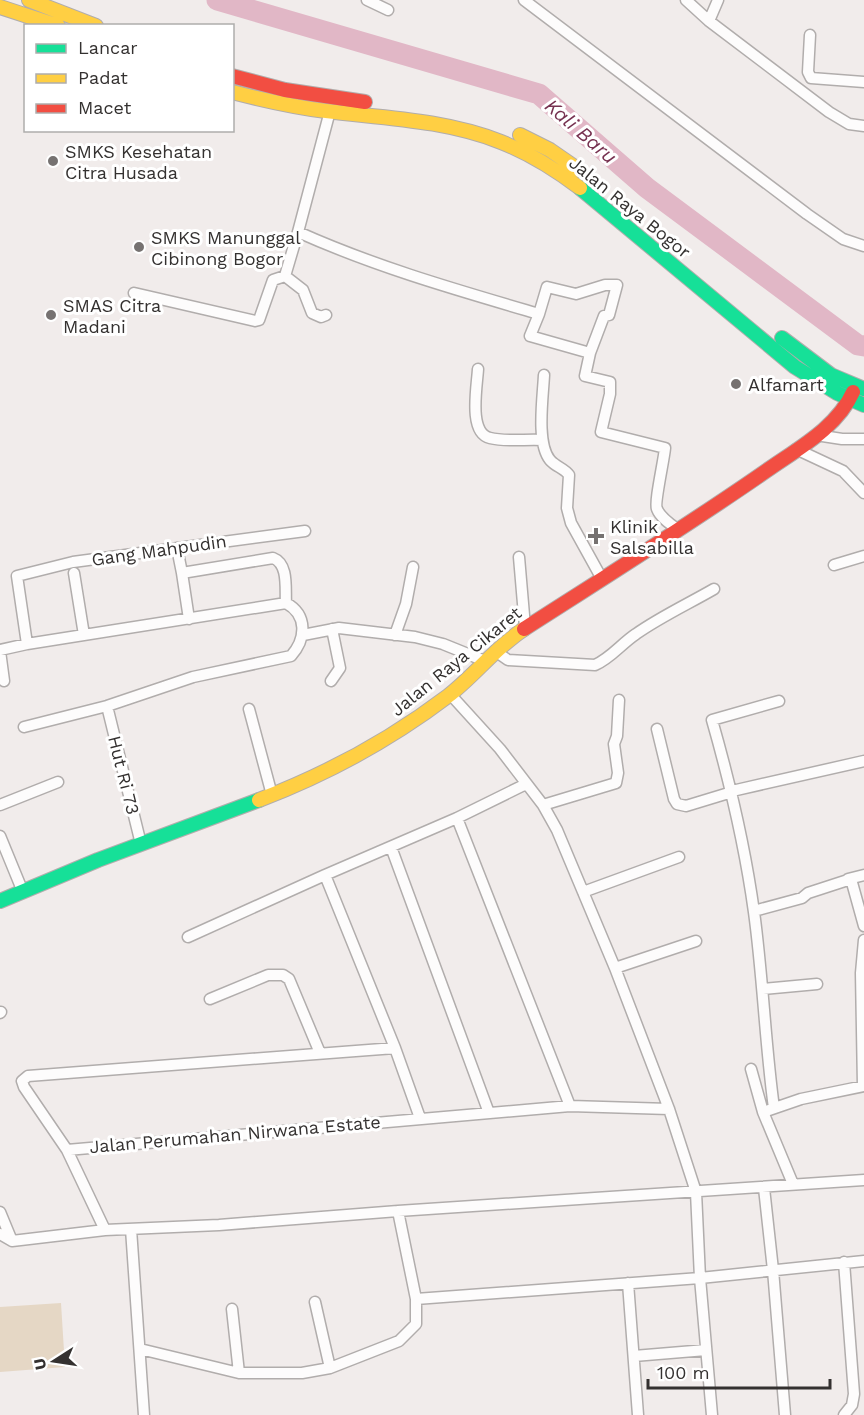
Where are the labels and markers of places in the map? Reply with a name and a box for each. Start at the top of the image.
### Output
place label: SMKS Kesehatan Citra Husada [65,141,212,183]
marker: SMKS Kesehatan Citra Husada [46,154,60,168]
place label: SMKS Manunggal Cibinong Bogor [151,227,301,269]
marker: SMKS Manunggal Cibinong Bogor [132,240,146,254]
place label: SMAS Citra Madani [63,295,161,337]
marker: SMAS Citra Madani [44,308,58,322]
place label: Alfamart [748,374,824,395]
marker: Alfamart [729,377,743,391]
place label: Klinik Salsabilla [610,516,694,558]
marker: Klinik Salsabilla [587,527,605,545]

